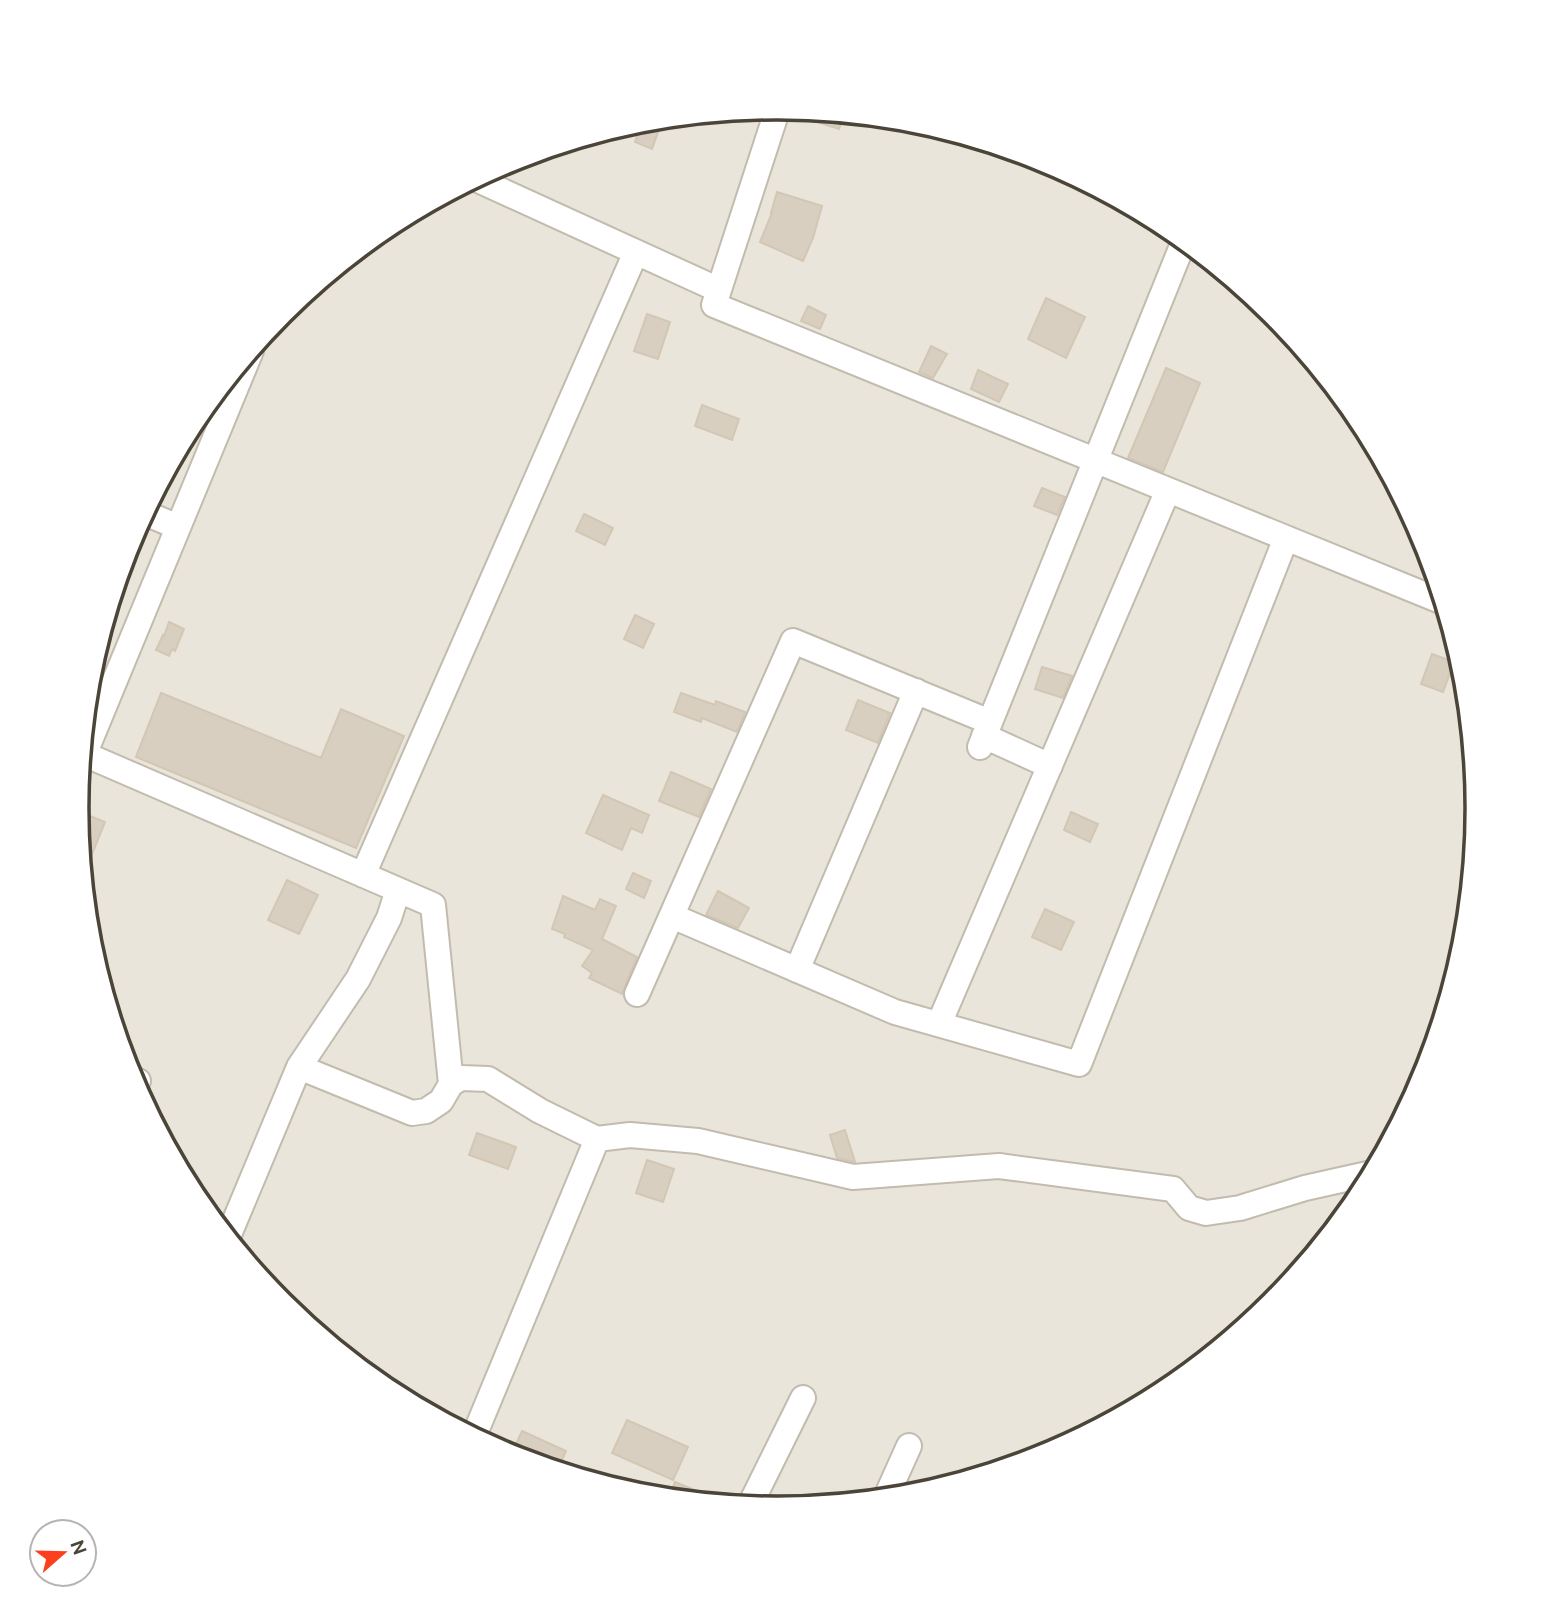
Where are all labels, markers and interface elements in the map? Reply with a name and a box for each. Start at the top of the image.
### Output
north arrow [28,1518,98,1588]
text: N [66,1537,92,1558]

